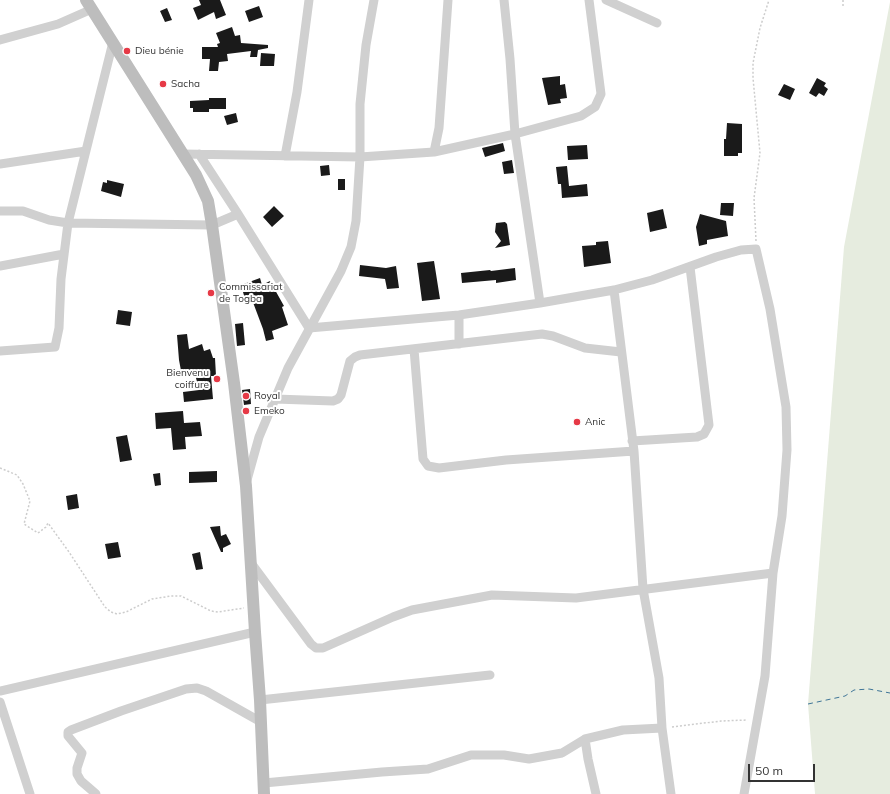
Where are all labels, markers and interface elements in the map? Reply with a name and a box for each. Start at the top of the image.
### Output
place label: Dieu bénie [135,45,184,57]
marker: Dieu bénie [122,46,132,56]
place label: Sacha [171,78,200,90]
marker: Sacha [158,79,168,89]
place label: Commissariat de Togba [219,281,283,304]
marker: Commissariat de Togba [206,288,216,298]
place label: Bienvenu coiffure [166,367,209,390]
marker: Bienvenu coiffure [212,374,222,384]
place label: Royal [254,390,280,402]
marker: Royal [241,391,251,401]
place label: Emeko [254,405,285,417]
marker: Emeko [241,406,251,416]
place label: Anic [585,416,606,428]
marker: Anic [572,417,582,427]
scale bar [750,756,817,782]
text: 50 m [755,763,783,778]

